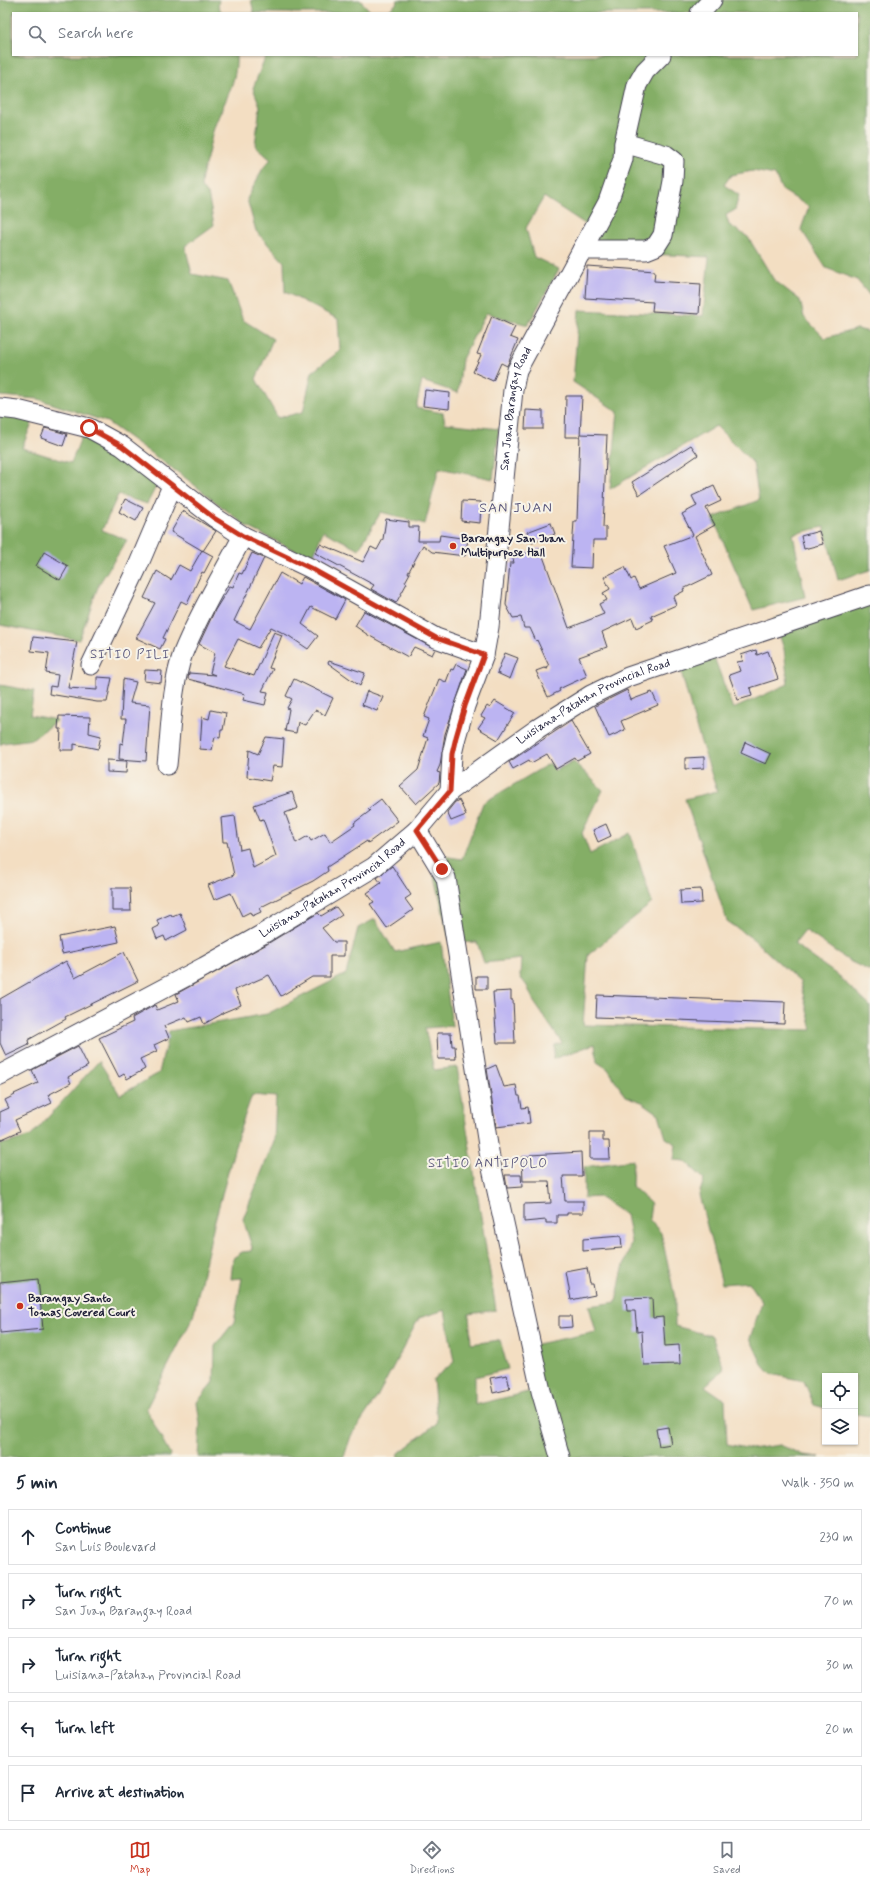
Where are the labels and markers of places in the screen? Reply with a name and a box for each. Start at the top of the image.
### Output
place label: Barangay San Juan Multipurpose Hall [461,531,566,561]
marker: Barangay San Juan Multipurpose Hall [448,541,458,551]
place label: Barangay Santo Tomas Covered Court [28,1291,136,1321]
marker: Barangay Santo Tomas Covered Court [15,1301,25,1311]

